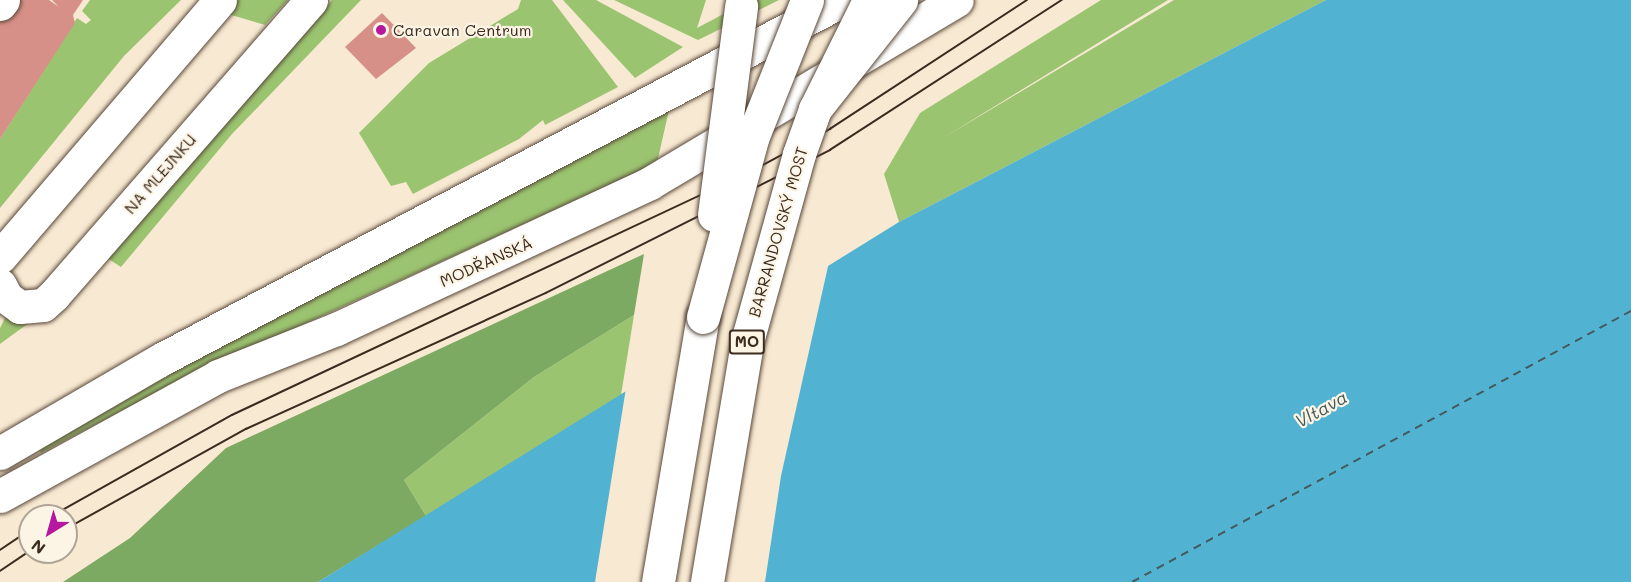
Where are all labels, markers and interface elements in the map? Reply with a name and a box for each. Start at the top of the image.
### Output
place label: Caravan Centrum [393,20,532,40]
marker: Caravan Centrum [374,23,388,37]
street label: NA MLEJNKU [120,130,200,218]
street label: BARRANDOVSKÝ MOST [745,145,811,319]
street label: MODŘANSKÁ [437,233,535,291]
road number: MO [728,330,766,354]
water label: Vltava [1291,386,1351,432]
north arrow [18,504,78,564]
text: N [27,535,49,559]

